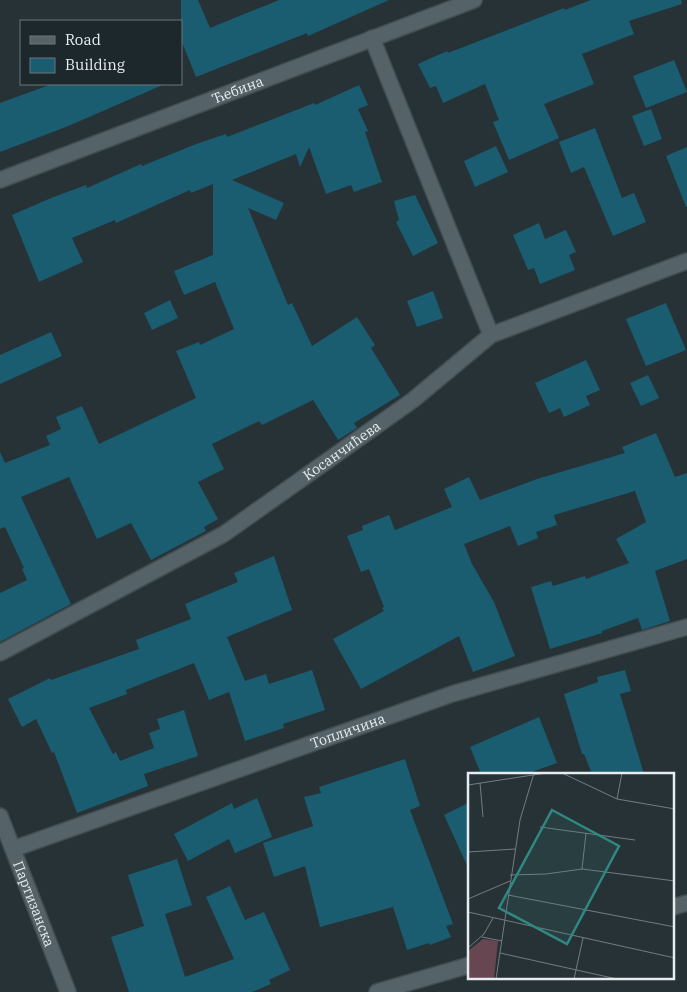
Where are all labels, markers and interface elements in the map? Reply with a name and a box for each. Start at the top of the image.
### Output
legend [20,20,182,85]
text: Road [65,30,101,49]
text: Building [65,55,125,74]
street label: Ћебина [209,72,266,108]
street label: Косанчићева [299,417,384,484]
street label: Топличина [308,709,388,752]
inset map [468,773,674,980]
street label: Партизанска [9,858,59,950]

